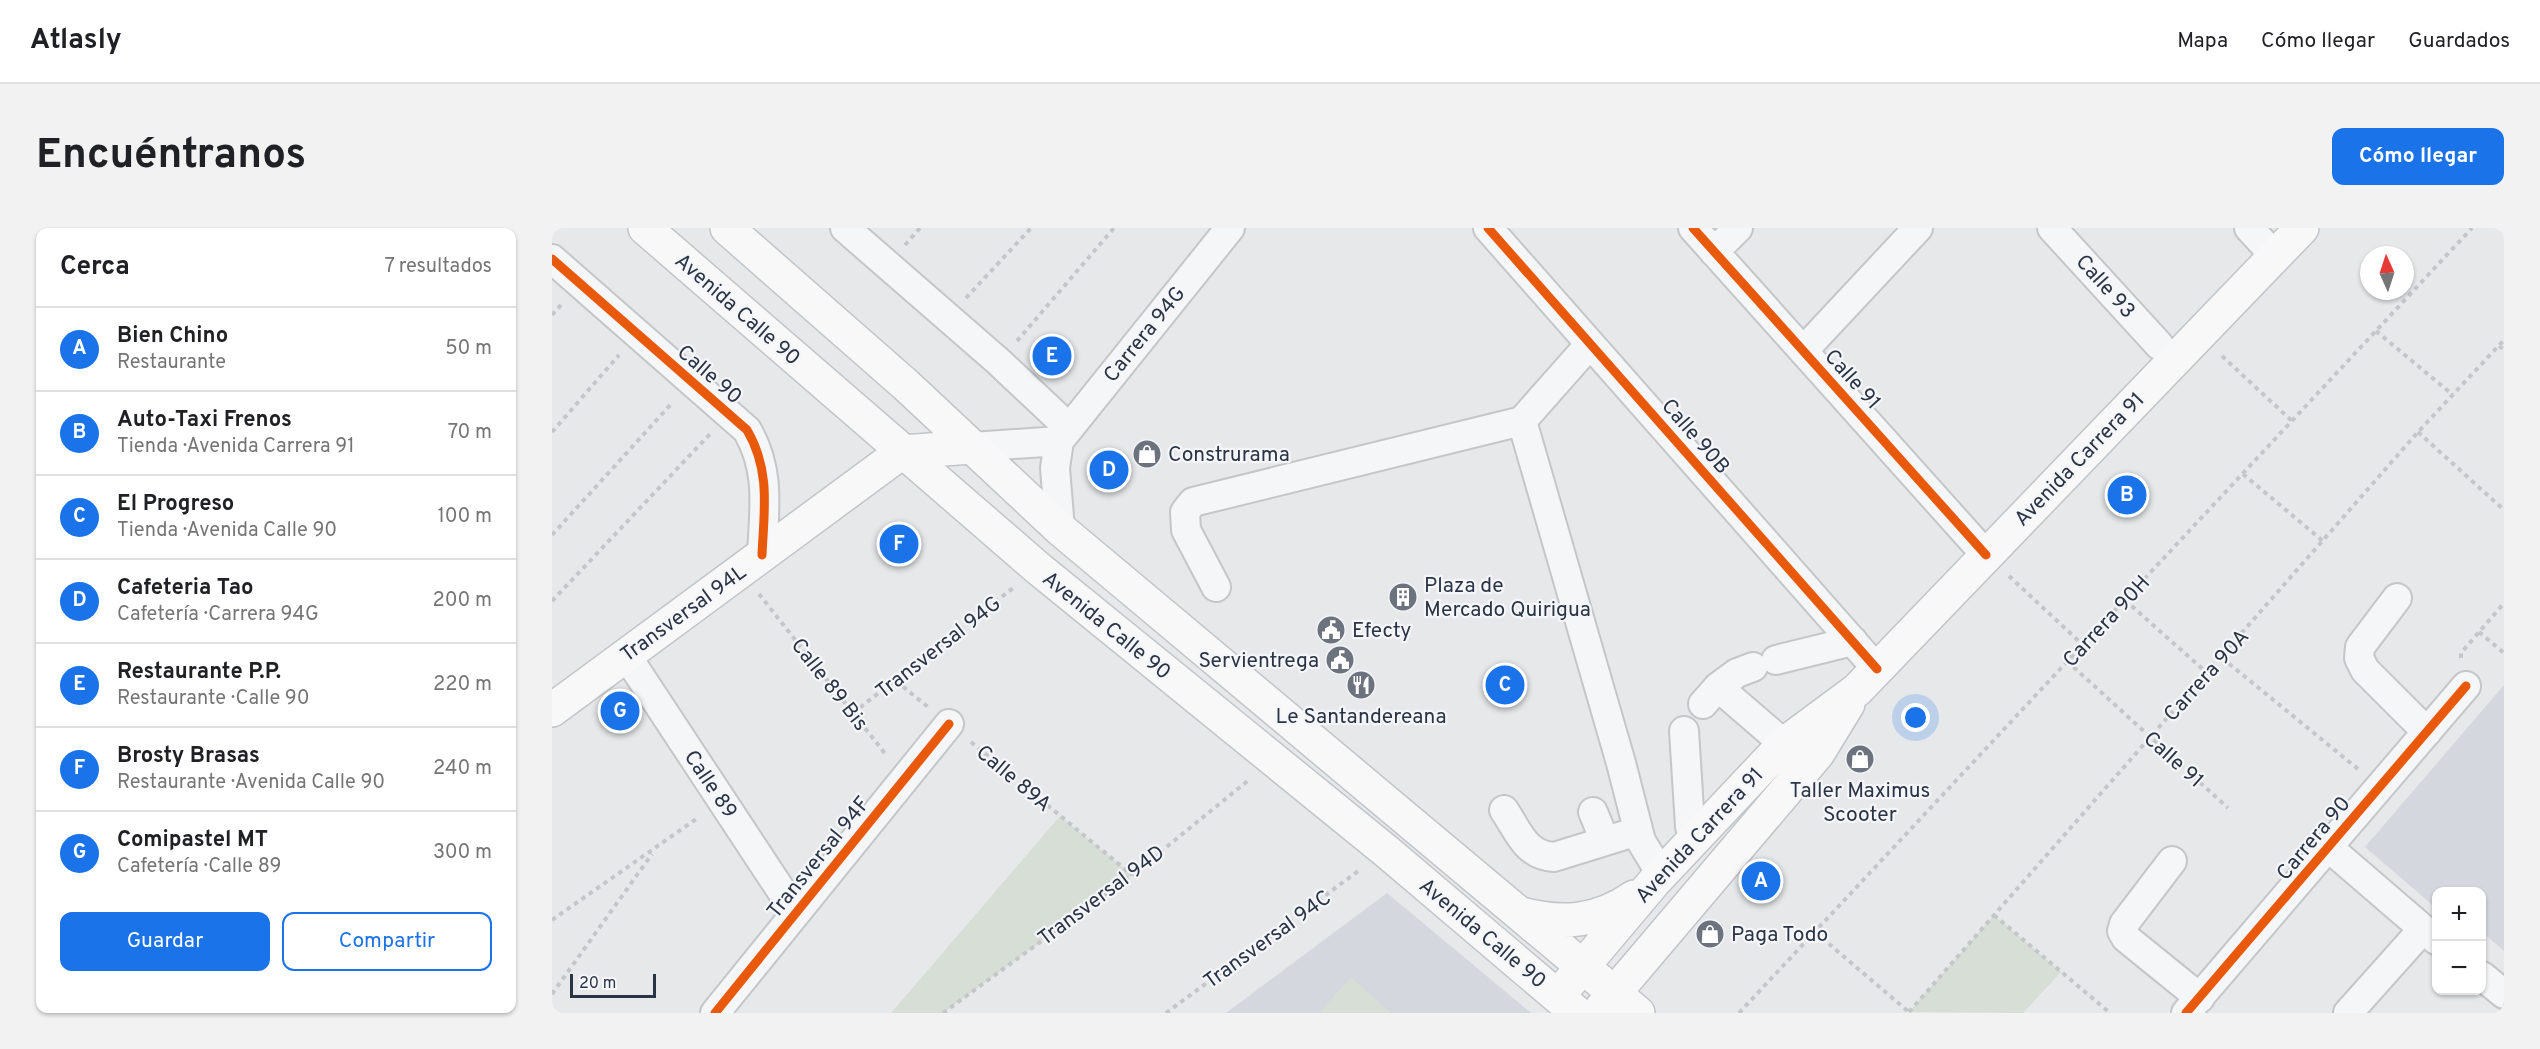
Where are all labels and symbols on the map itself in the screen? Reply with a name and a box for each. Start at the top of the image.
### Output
north arrow [2360,246,2414,300]
street label: Avenida Calle 90 [669,248,806,372]
street label: Calle 93 [2069,249,2141,325]
street label: Carrera 94G [1098,281,1192,388]
pin: E [1032,334,1072,378]
street label: Calle 90 [671,339,747,411]
street label: Calle 91 [1818,344,1886,416]
street label: Avenida Carrera 91 [2009,387,2151,533]
street label: Calle 90B [1655,394,1735,480]
shop icon: Construrama [1131,438,1163,470]
place label: Construrama [1168,442,1290,469]
pin: D [1090,448,1128,492]
pin: B [2108,472,2146,518]
pin: F [880,522,918,566]
street label: Transversal 94L [616,559,752,669]
street label: Avenida Calle 90 [1036,566,1176,686]
street label: Carrera 90H [2058,570,2157,674]
place label: Plaza de Mercado Quirigua [1424,573,1591,624]
building icon: Plaza de Mercado Quirigua [1387,581,1419,613]
street label: Transversal 94G [871,591,1007,706]
public building icon: Efecty [1315,614,1347,646]
place label: Efecty [1352,618,1411,645]
street label: Carrera 90A [2158,624,2256,728]
street label: Calle 89 Bis [784,633,874,737]
public building icon: Servientrega [1324,644,1356,676]
place label: Servientrega [1198,648,1319,675]
pin: C [1486,662,1524,708]
restaurant icon: Le Santandereana [1345,669,1377,701]
pin: G [600,688,640,734]
your location [1901,703,1930,732]
place label: Le Santandereana [1275,704,1447,731]
street label: Calle 91 [2137,726,2209,794]
street label: Calle 89A [970,740,1056,818]
shop icon: Taller Maximus Scooter [1844,743,1876,775]
street label: Calle 89 [677,745,742,824]
street label: Avenida Carrera 91 [1630,762,1768,908]
place label: Taller Maximus Scooter [1790,778,1930,829]
street label: Transversal 94F [762,791,877,924]
street label: Carrera 90 [2271,791,2357,887]
street label: Transversal 94D [1033,840,1171,953]
pin: A [1742,858,1780,904]
street label: Avenida Calle 90 [1413,873,1551,995]
street label: Transversal 94C [1199,885,1337,996]
shop icon: Paga Todo [1694,918,1726,950]
place label: Paga Todo [1731,922,1828,949]
scale bar [570,971,656,998]

